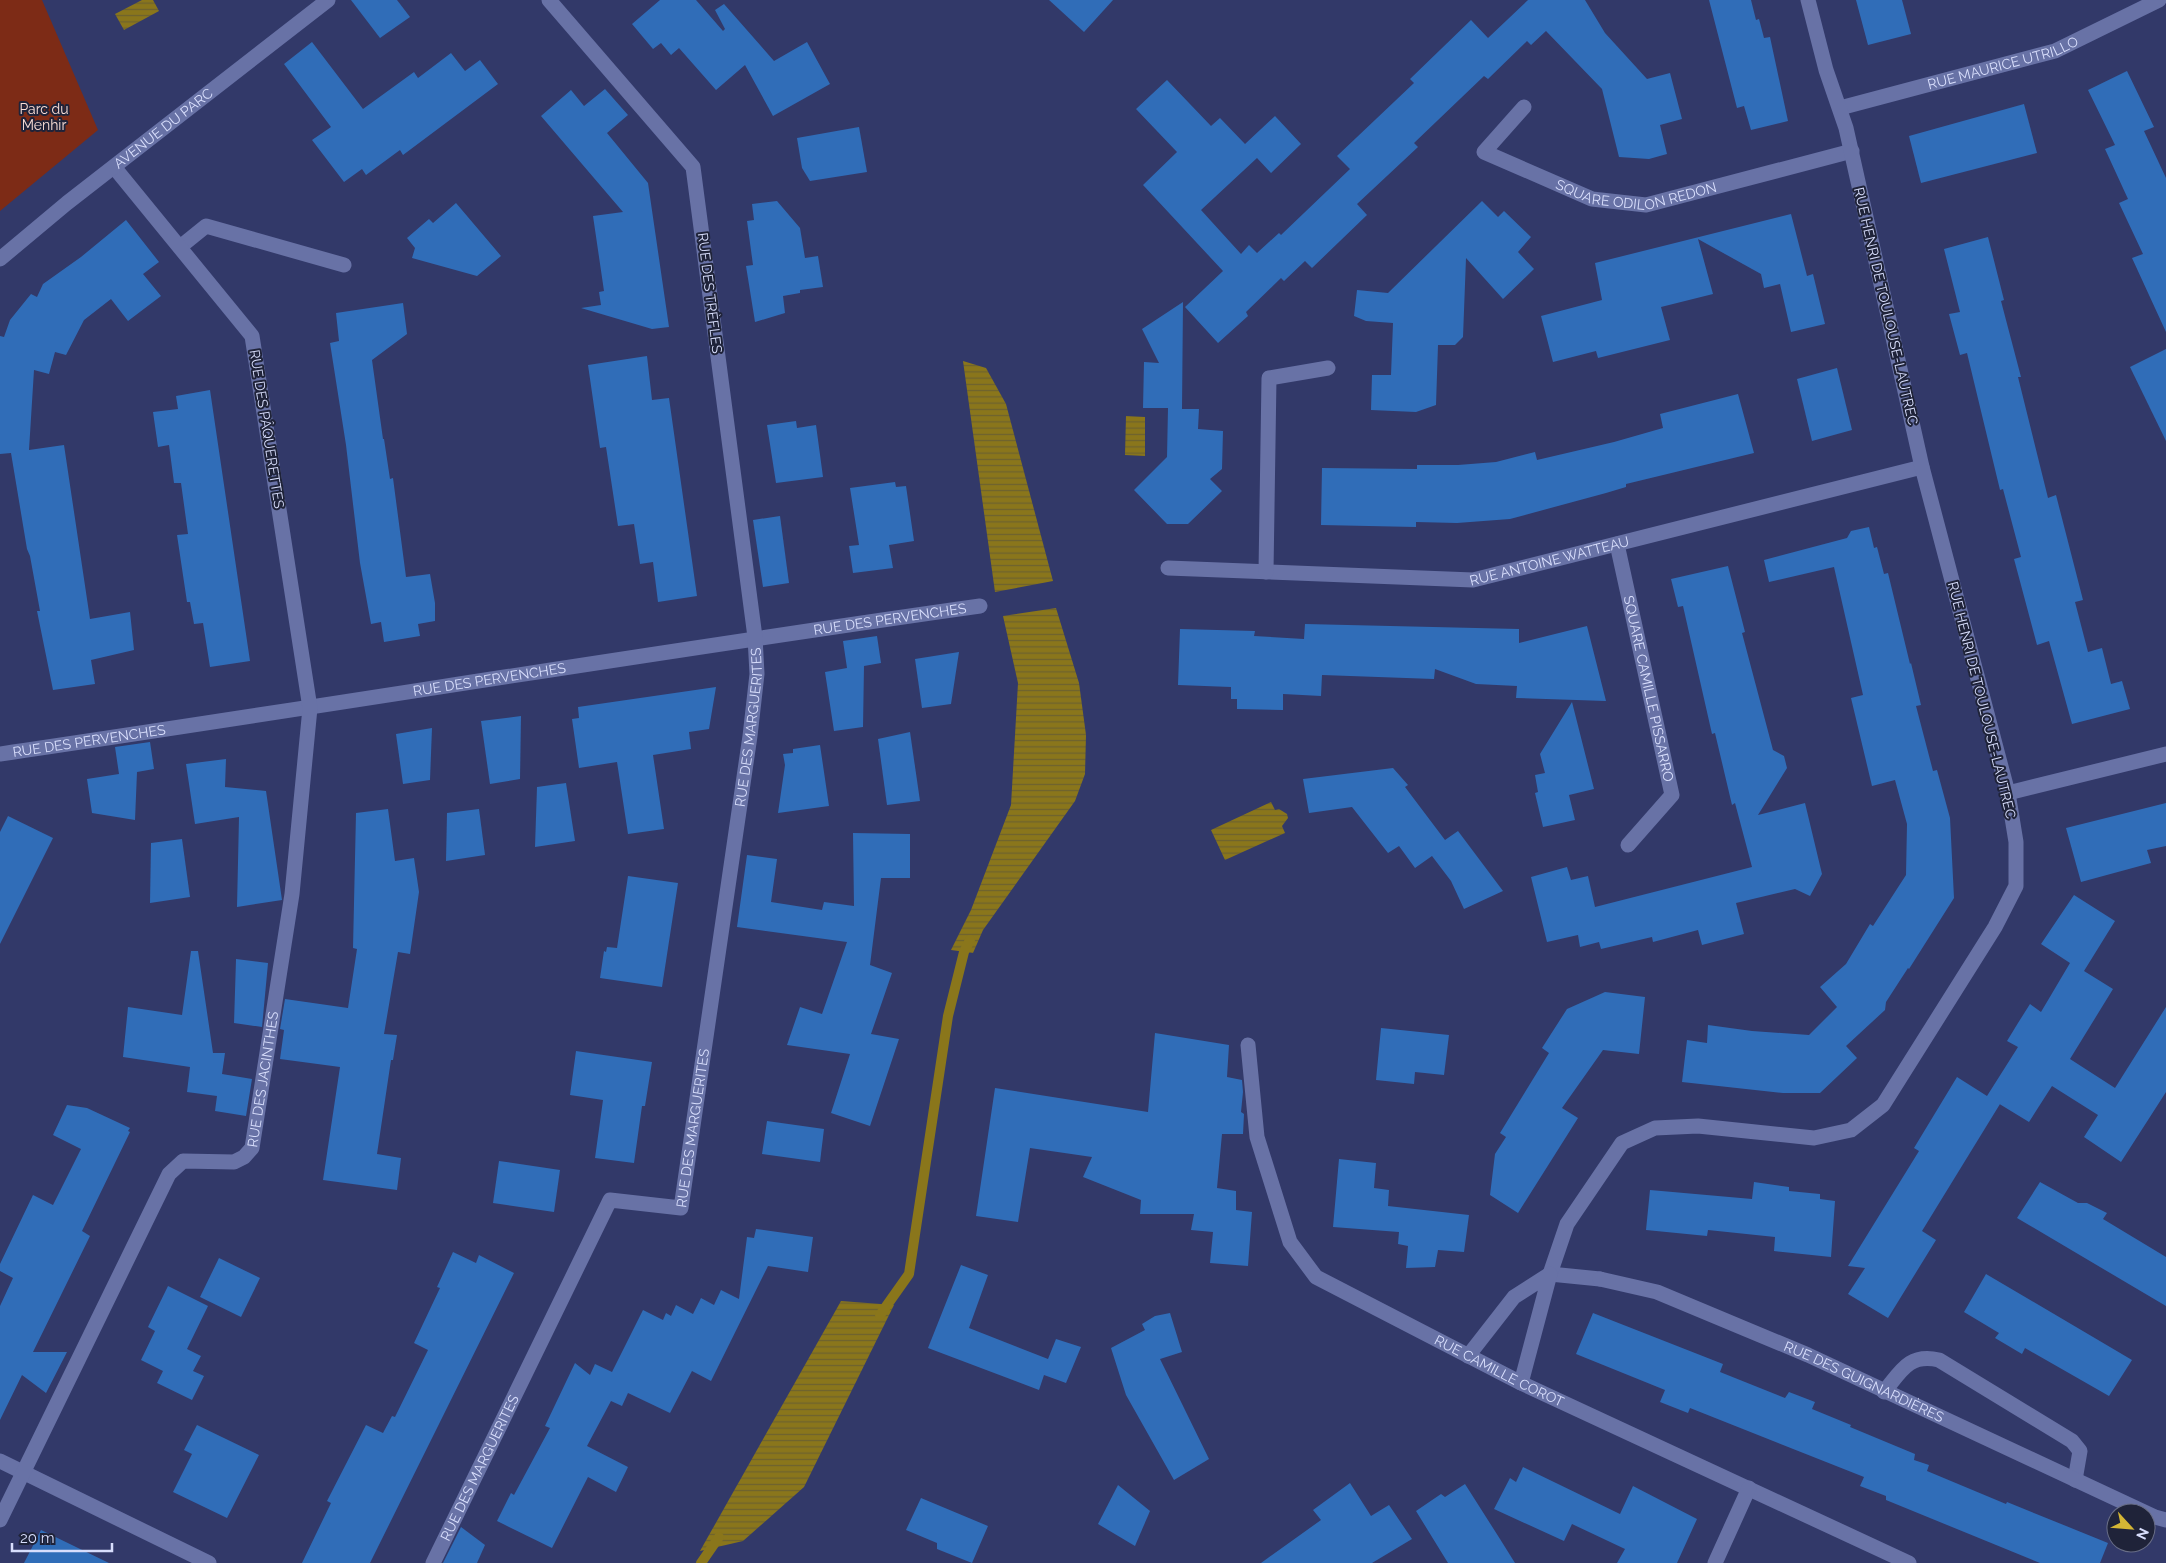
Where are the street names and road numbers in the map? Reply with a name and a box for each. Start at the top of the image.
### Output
street label: RUE MAURICE UTRILLO [1926,33,2081,92]
street label: AVENUE DU PARC [111,85,216,172]
street label: SQUARE ODILON REDON [1553,176,1718,213]
street label: RUE HENRI DE TOULOUSE-LAUTREC [1851,185,1921,427]
street label: RUE DES TRÈFLES [695,232,726,355]
street label: RUE DES PÂQUERETTES [247,348,289,510]
street label: RUE ANTOINE WATTEAU [1468,533,1631,589]
street label: RUE HENRI DE TOULOUSE-LAUTREC [1945,580,2019,821]
street label: SQUARE CAMILLE PISSARRO [1620,594,1677,783]
street label: RUE DES PERVENCHES [812,600,968,638]
street label: RUE DES MARGUERITES [732,647,765,808]
street label: RUE DES PERVENCHES [412,660,567,699]
street label: RUE DES PERVENCHES [12,721,167,760]
street label: RUE DES JACINTHES [244,1010,281,1148]
street label: RUE DES MARGUERITES [673,1047,712,1209]
street label: RUE CAMILLE COROT [1432,1332,1567,1410]
street label: RUE DES GUIGNARDIÈRES [1782,1338,1947,1425]
street label: RUE DES MARGUERITES [437,1392,522,1543]

